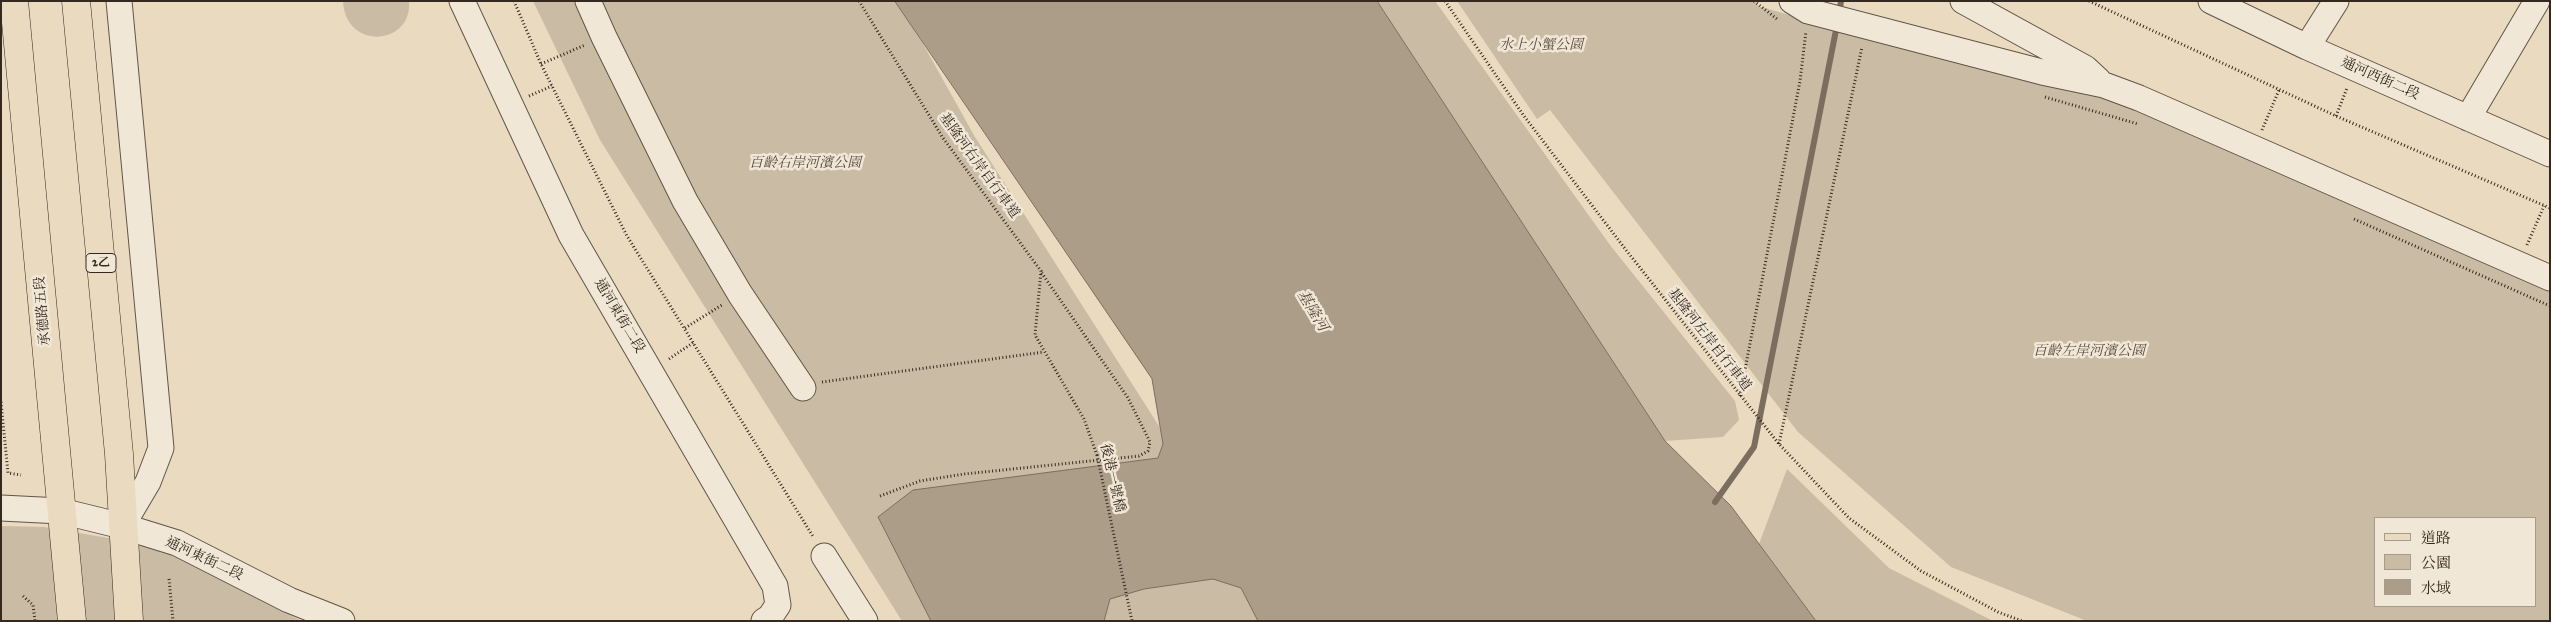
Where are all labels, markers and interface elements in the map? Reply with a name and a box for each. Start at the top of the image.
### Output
park label: 水上小蟹公園 [1499,38,1583,54]
street label: 通河西街二段 [2338,54,2422,104]
street label: 基隆河右岸自行車道 [935,110,1023,222]
park label: 百齡右岸河濱公園 [749,156,861,172]
road number: 2乙 [86,254,116,272]
street label: 承德路五段 [32,275,54,347]
street label: 通河東街二段 [590,276,648,356]
street label: 基隆河左岸自行車道 [1664,285,1754,395]
water label: 基隆河 [1293,287,1331,335]
park label: 百齡左岸河濱公園 [2033,344,2145,360]
street label: 後港一號橋 [1096,442,1128,514]
legend [2374,517,2536,607]
text: 道路 [2421,529,2451,547]
street label: 通河東街二段 [162,534,246,584]
text: 公園 [2421,554,2451,572]
text: 水域 [2421,579,2451,597]

